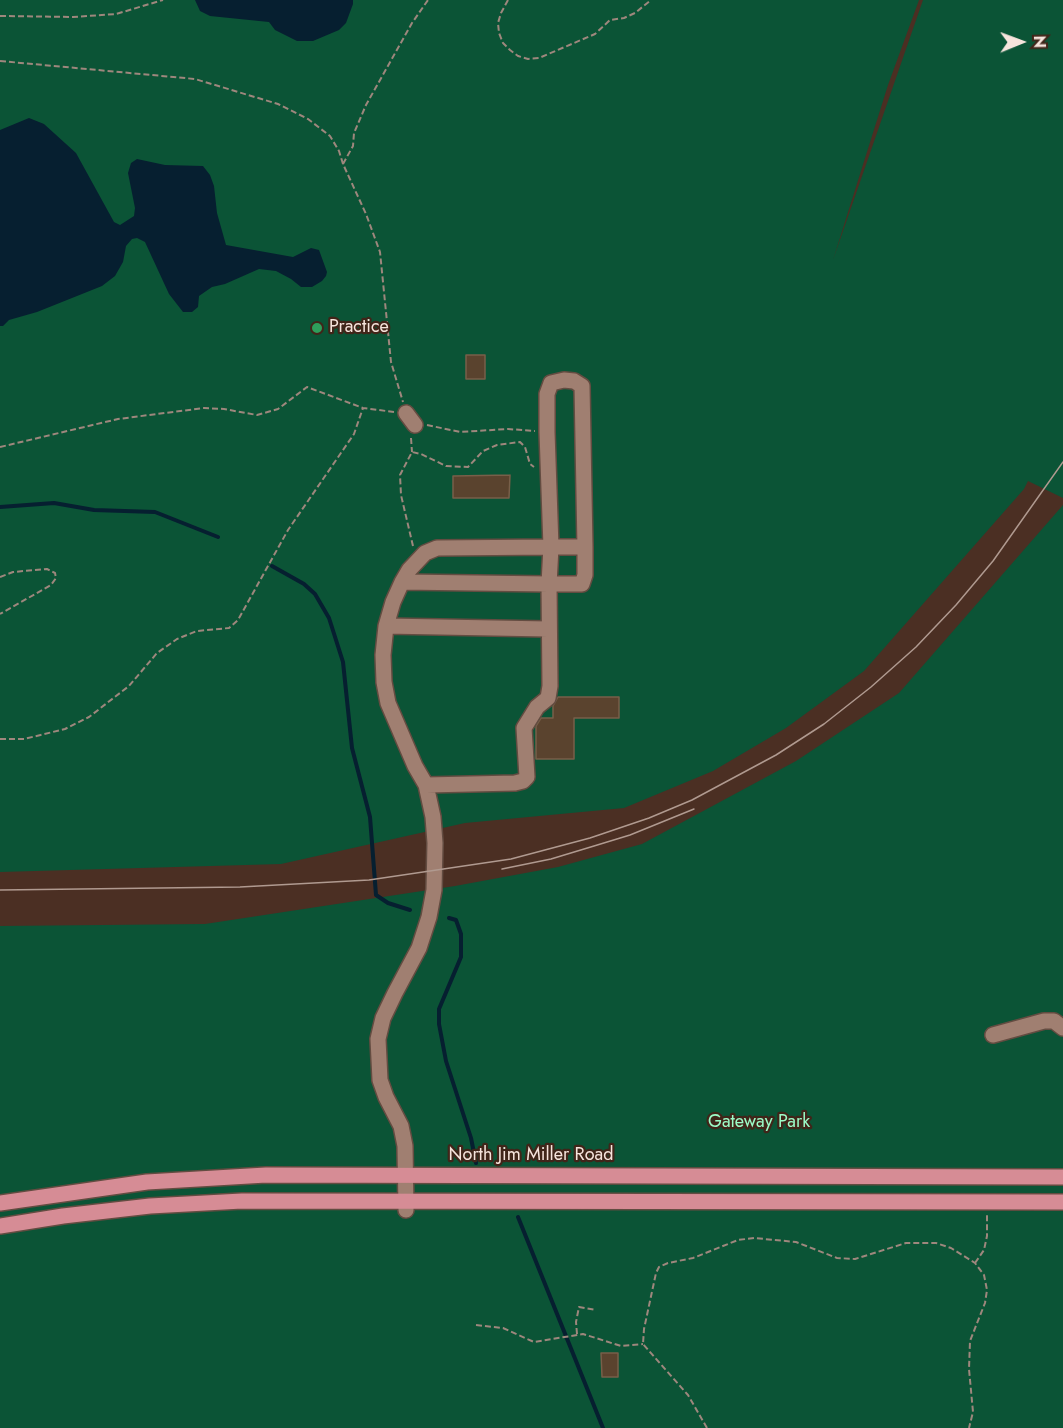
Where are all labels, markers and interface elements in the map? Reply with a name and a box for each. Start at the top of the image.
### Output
north arrow [991,12,1051,72]
text: N [1028,35,1051,48]
place label: Practice [329,317,389,339]
marker: Practice [310,321,324,335]
park label: Gateway Park [708,1112,810,1134]
street label: North Jim Miller Road [449,1145,613,1167]

